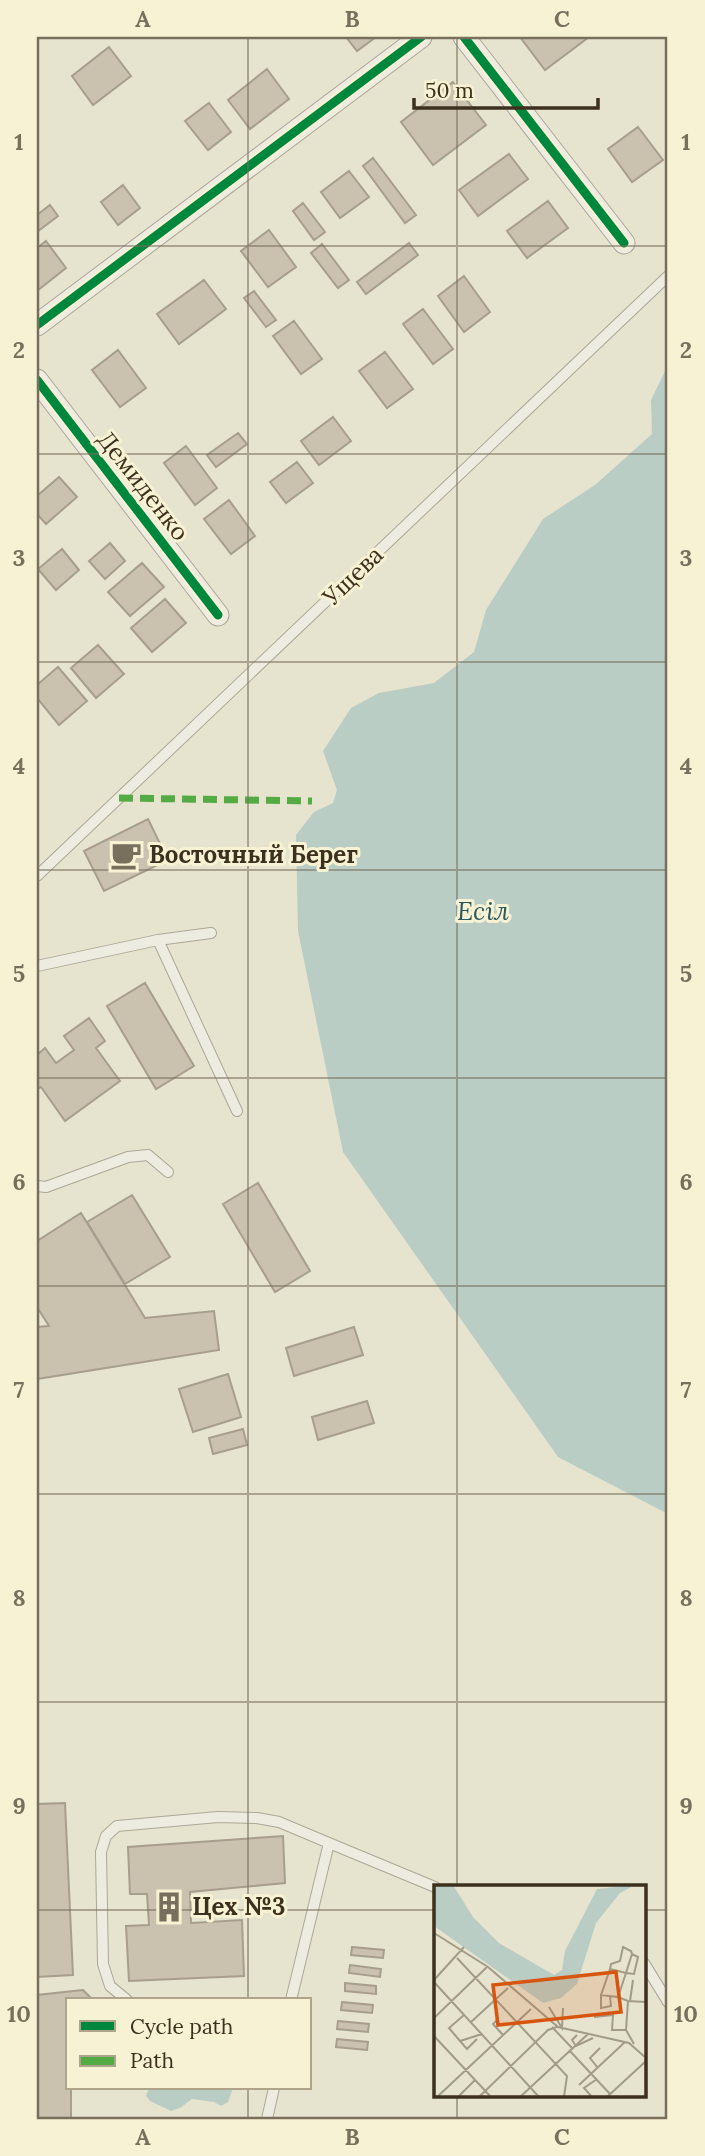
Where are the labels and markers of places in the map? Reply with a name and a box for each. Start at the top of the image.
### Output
cafe icon: Восточный Берег [109,838,143,872]
place label: Восточный Берег [149,839,358,870]
building icon: Цех №3 [152,1890,186,1924]
place label: Цех №3 [192,1891,286,1922]

